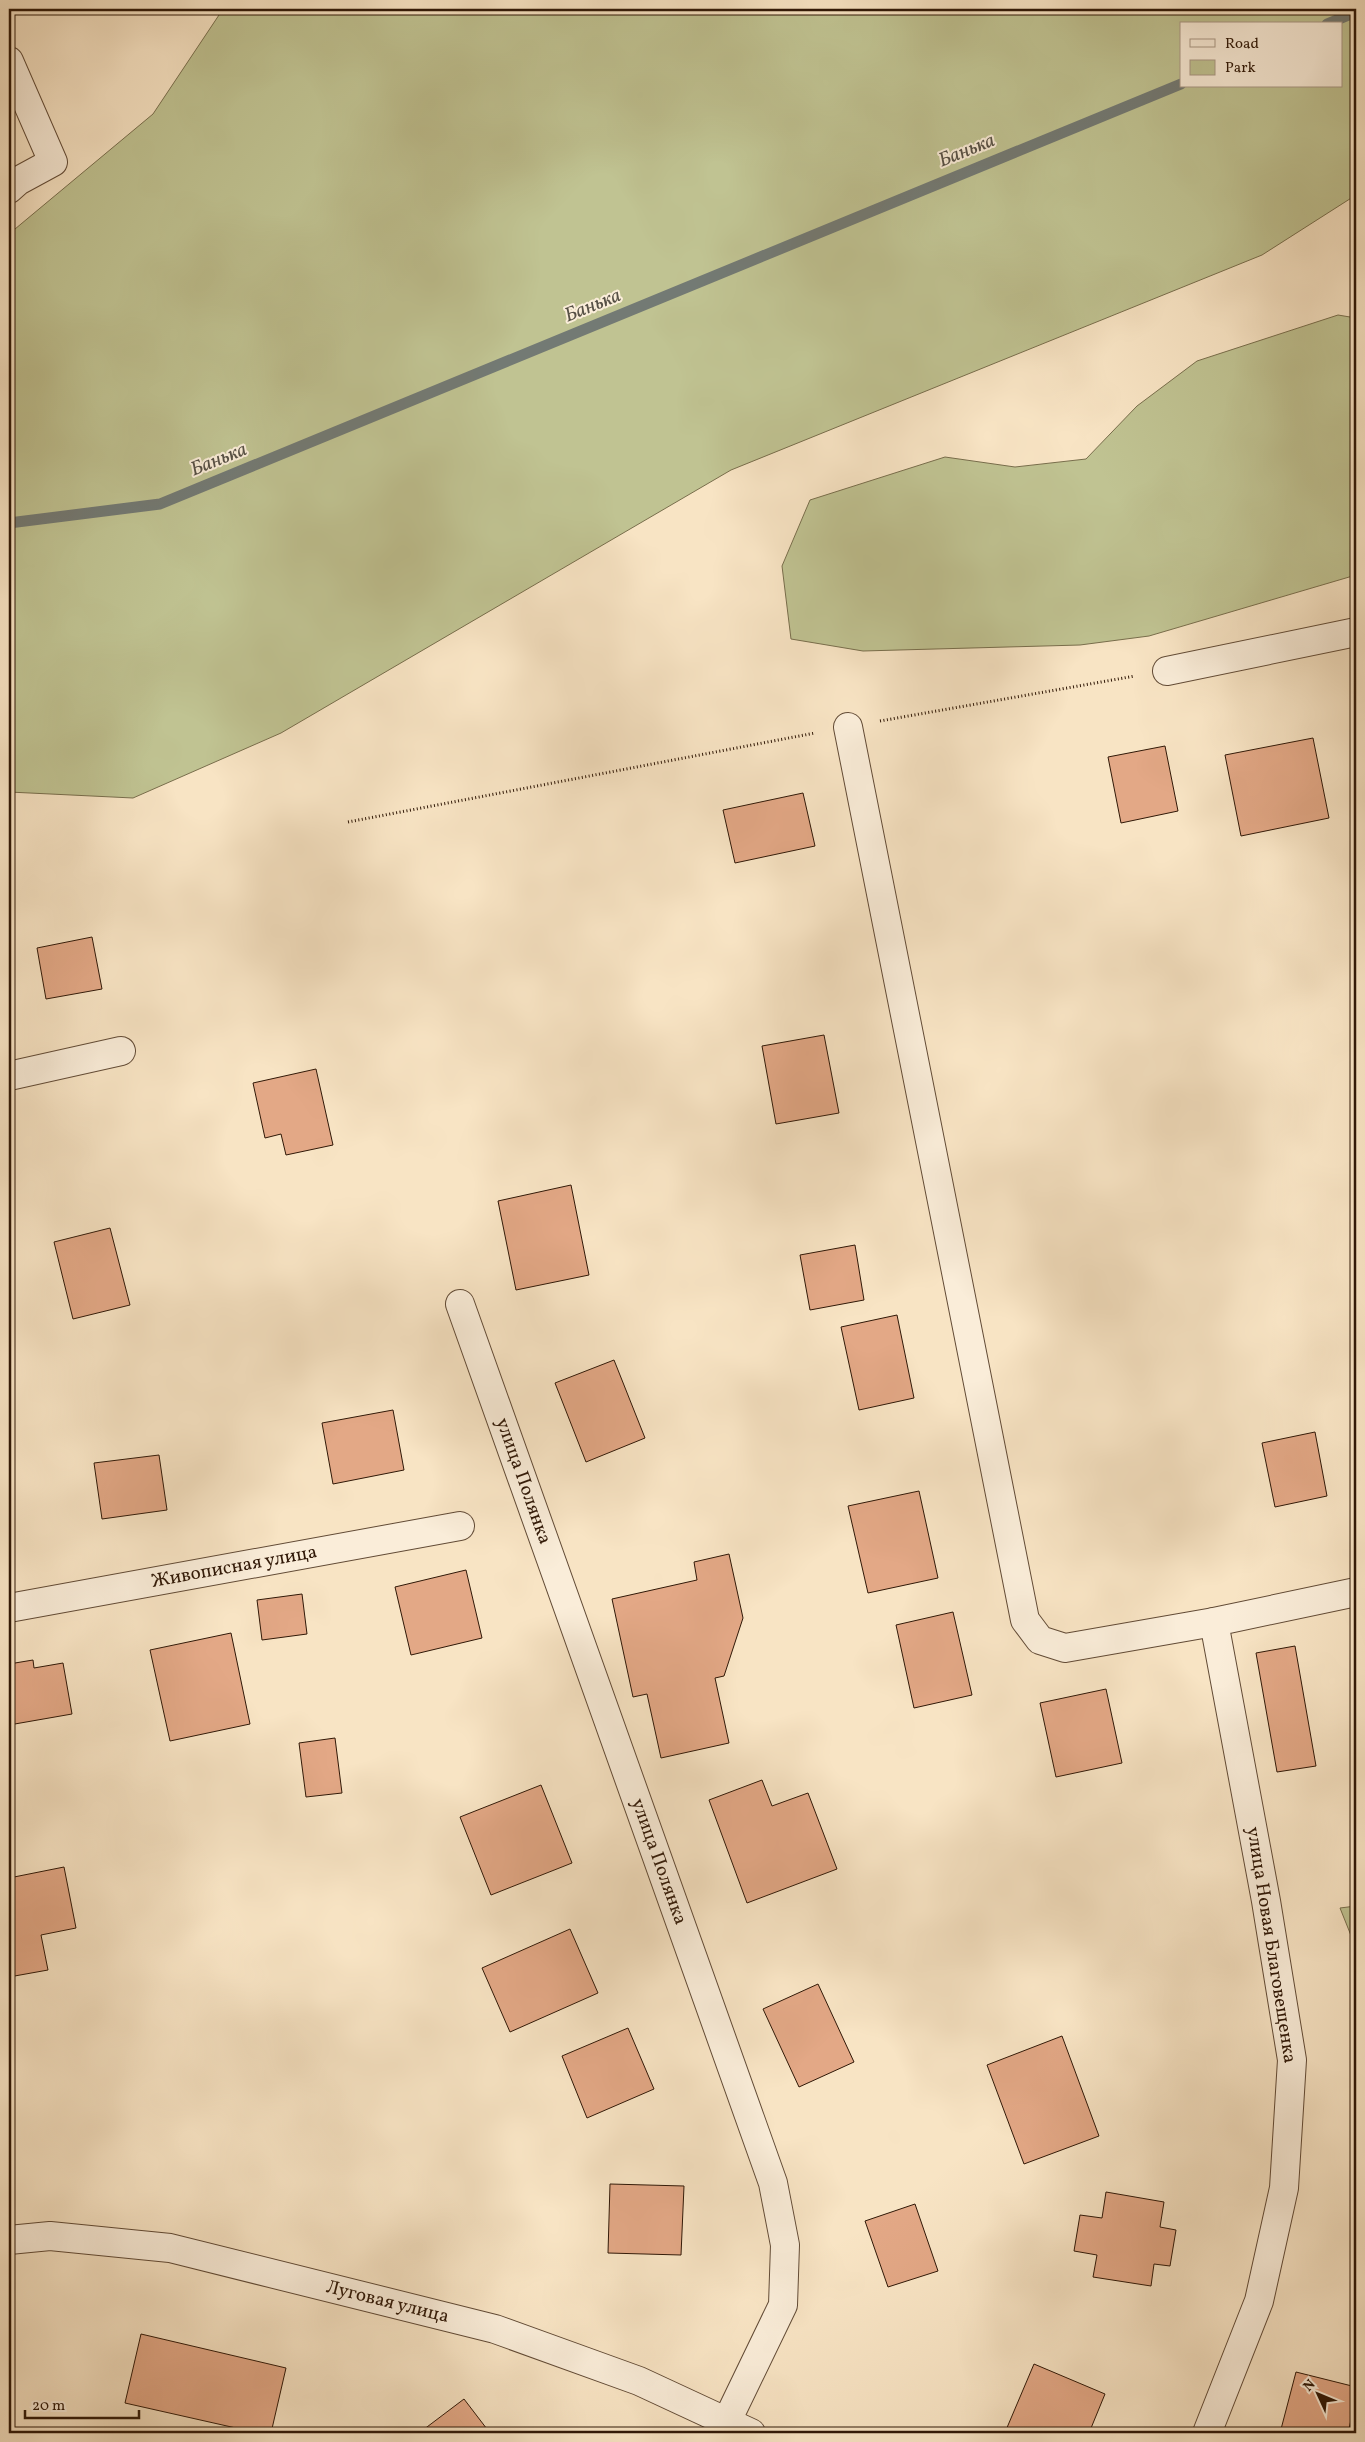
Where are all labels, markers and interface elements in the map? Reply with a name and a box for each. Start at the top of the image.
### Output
legend [1180,22,1342,88]
text: Road [1225,34,1259,55]
text: Park [1225,58,1256,79]
water label: Банька [935,127,999,175]
water label: Банька [561,282,625,330]
water label: Банька [187,436,251,484]
street label: улица Полянка [489,1414,558,1548]
street label: Живописная улица [149,1539,319,1595]
street label: улица Полянка [624,1795,693,1928]
street label: улица Новая Благовещенка [1239,1825,1303,2065]
street label: Луговая улица [323,2274,452,2330]
north arrow [1292,2370,1342,2420]
text: N [1299,2376,1320,2396]
scale bar [25,2387,139,2419]
text: 20 m [32,2396,65,2417]

